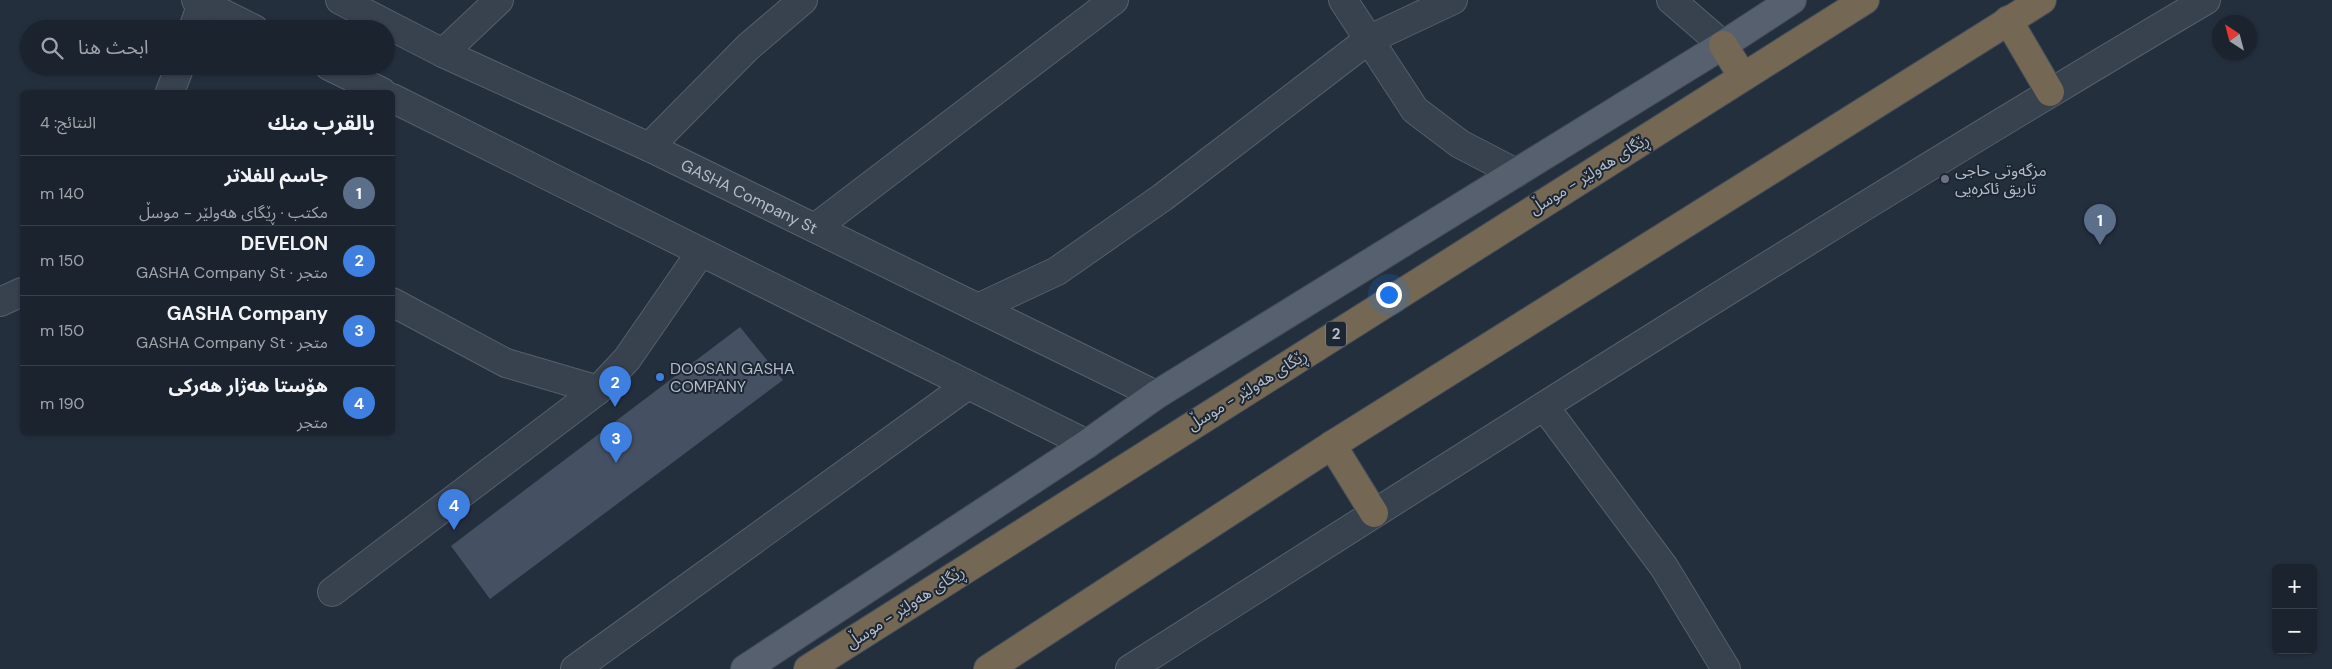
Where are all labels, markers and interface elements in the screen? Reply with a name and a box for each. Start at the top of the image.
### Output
north arrow [2212,15,2257,60]
search box [20,20,395,75]
icon: search [38,34,66,62]
text: ابحث هنا [78,35,149,60]
text: بالقرب منك [268,109,375,137]
text: النتائج: 4 [40,112,96,133]
street label: ڕێگای هەولێر - موسڵ [1524,127,1655,222]
street label: GASHA Company St [678,154,821,238]
place label: مزگەوتی حاجی تاریق ئاکرەیی [1955,160,2047,199]
text: جاسم للفلاتر [224,163,328,188]
marker: مزگەوتی حاجی تاریق ئاکرەیی [1939,173,1951,185]
text: 140 m [40,183,84,204]
text: 1 [356,183,362,204]
text: مكتب · ڕێگای هەولێر - موسڵ [139,202,328,223]
pin: 1 [2084,204,2116,245]
text: DEVELON [241,231,328,256]
text: 150 m [40,250,84,271]
text: 2 [354,250,364,271]
text: متجر · GASHA Company St [136,262,328,283]
your location [1376,282,1402,308]
text: GASHA Company [167,301,328,326]
text: 150 m [40,320,84,341]
text: 3 [354,320,364,341]
road number: 2 [1326,322,1346,346]
text: متجر · GASHA Company St [136,332,328,353]
street label: ڕێگای هەولێر - موسڵ [1182,343,1313,438]
place label: DOOSAN GASHA COMPANY [670,358,795,397]
pin: 2 [599,366,631,407]
marker: DOOSAN GASHA COMPANY [654,371,666,383]
text: هۆستا هەژار هەرکی [168,373,328,398]
text: 190 m [40,393,85,414]
text: 4 [354,393,364,414]
text: متجر [297,412,328,433]
pin: 3 [600,422,632,463]
pin: 4 [438,489,470,530]
street label: ڕێگای هەولێر - موسڵ [841,560,970,656]
map controls [2272,564,2317,654]
button: + [2272,564,2317,609]
button: − [2272,609,2317,654]

